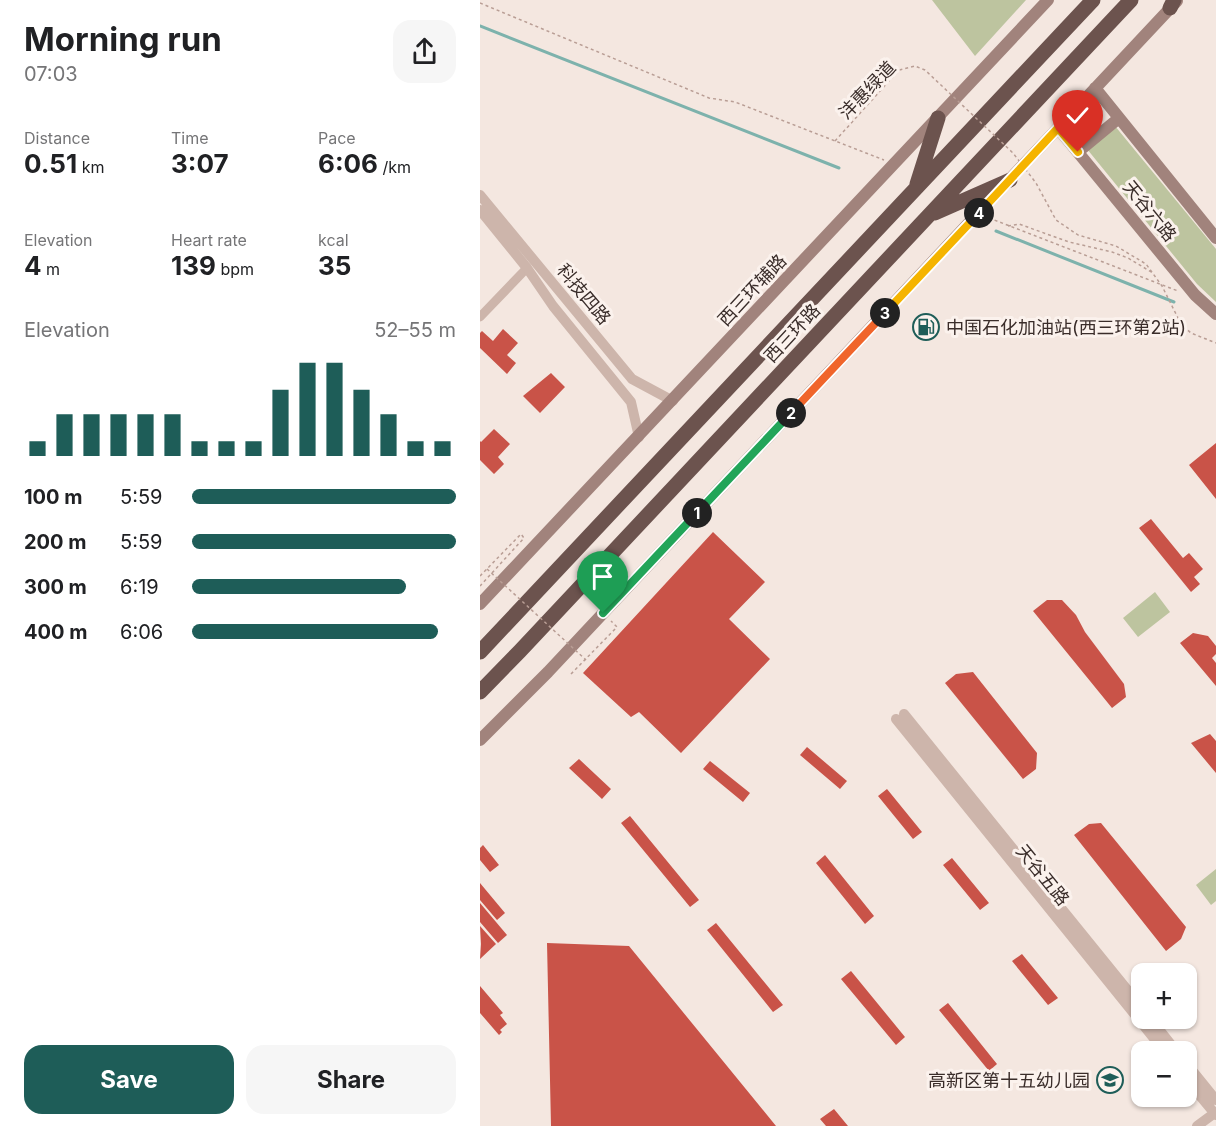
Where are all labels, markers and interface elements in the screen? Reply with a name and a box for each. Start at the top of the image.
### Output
text: Morning run [24,19,222,59]
button: share [393,20,456,83]
street label: 沣惠绿道 [834,57,900,123]
text: 07:03 [24,62,78,86]
pin [1052,90,1103,152]
icon: check [1061,99,1094,132]
text: Distance [24,128,90,148]
text: Time [171,128,209,148]
text: Pace [318,128,356,148]
text: 0.51 [24,148,77,179]
text: 3:07 [171,148,229,179]
text: 6:06 [318,148,378,179]
text: km [77,157,104,177]
text: /km [378,157,411,177]
street label: 天谷六路 [1119,176,1181,246]
pin: 4 [964,198,994,228]
text: 4 [974,203,984,223]
text: Elevation [24,230,93,250]
text: Heart rate [171,230,247,250]
text: kcal [318,230,349,250]
text: 4 [24,250,42,281]
text: 139 [171,250,216,281]
text: 35 [318,250,351,281]
street label: 西三环辅路 [714,250,790,330]
text: m [42,259,60,279]
text: bpm [216,259,254,279]
street label: 科技四路 [553,260,615,328]
pin: 3 [870,298,900,328]
street label: 西三环路 [760,300,824,366]
text: 3 [880,303,890,323]
fuel station icon: 中国石化加油站(西三环第2站) [911,312,941,342]
place label: 中国石化加油站(西三环第2站) [946,317,1186,338]
text: Elevation [24,318,110,342]
text: 52–55 m [374,318,456,342]
pin: 2 [776,398,806,428]
text: 2 [786,403,796,423]
text: 100 m [24,485,83,509]
text: 5:59 [120,485,162,509]
pin: 1 [682,498,712,528]
text: 1 [694,503,700,523]
text: 200 m [24,530,87,554]
text: 5:59 [120,530,162,554]
pin [577,551,628,613]
icon: arrive [586,560,619,593]
text: 300 m [24,575,87,599]
text: 6:19 [120,575,159,599]
text: 400 m [24,620,88,644]
text: 6:06 [120,620,163,644]
street label: 天谷五路 [1012,840,1074,910]
map controls [1131,963,1197,1107]
button: + [1131,963,1197,1029]
button: − [1131,1041,1197,1107]
button: Save [24,1045,234,1114]
button: Share [246,1045,456,1114]
school or university icon: 高新区第十五幼儿园 [1095,1065,1125,1095]
place label: 高新区第十五幼儿园 [928,1070,1090,1091]

